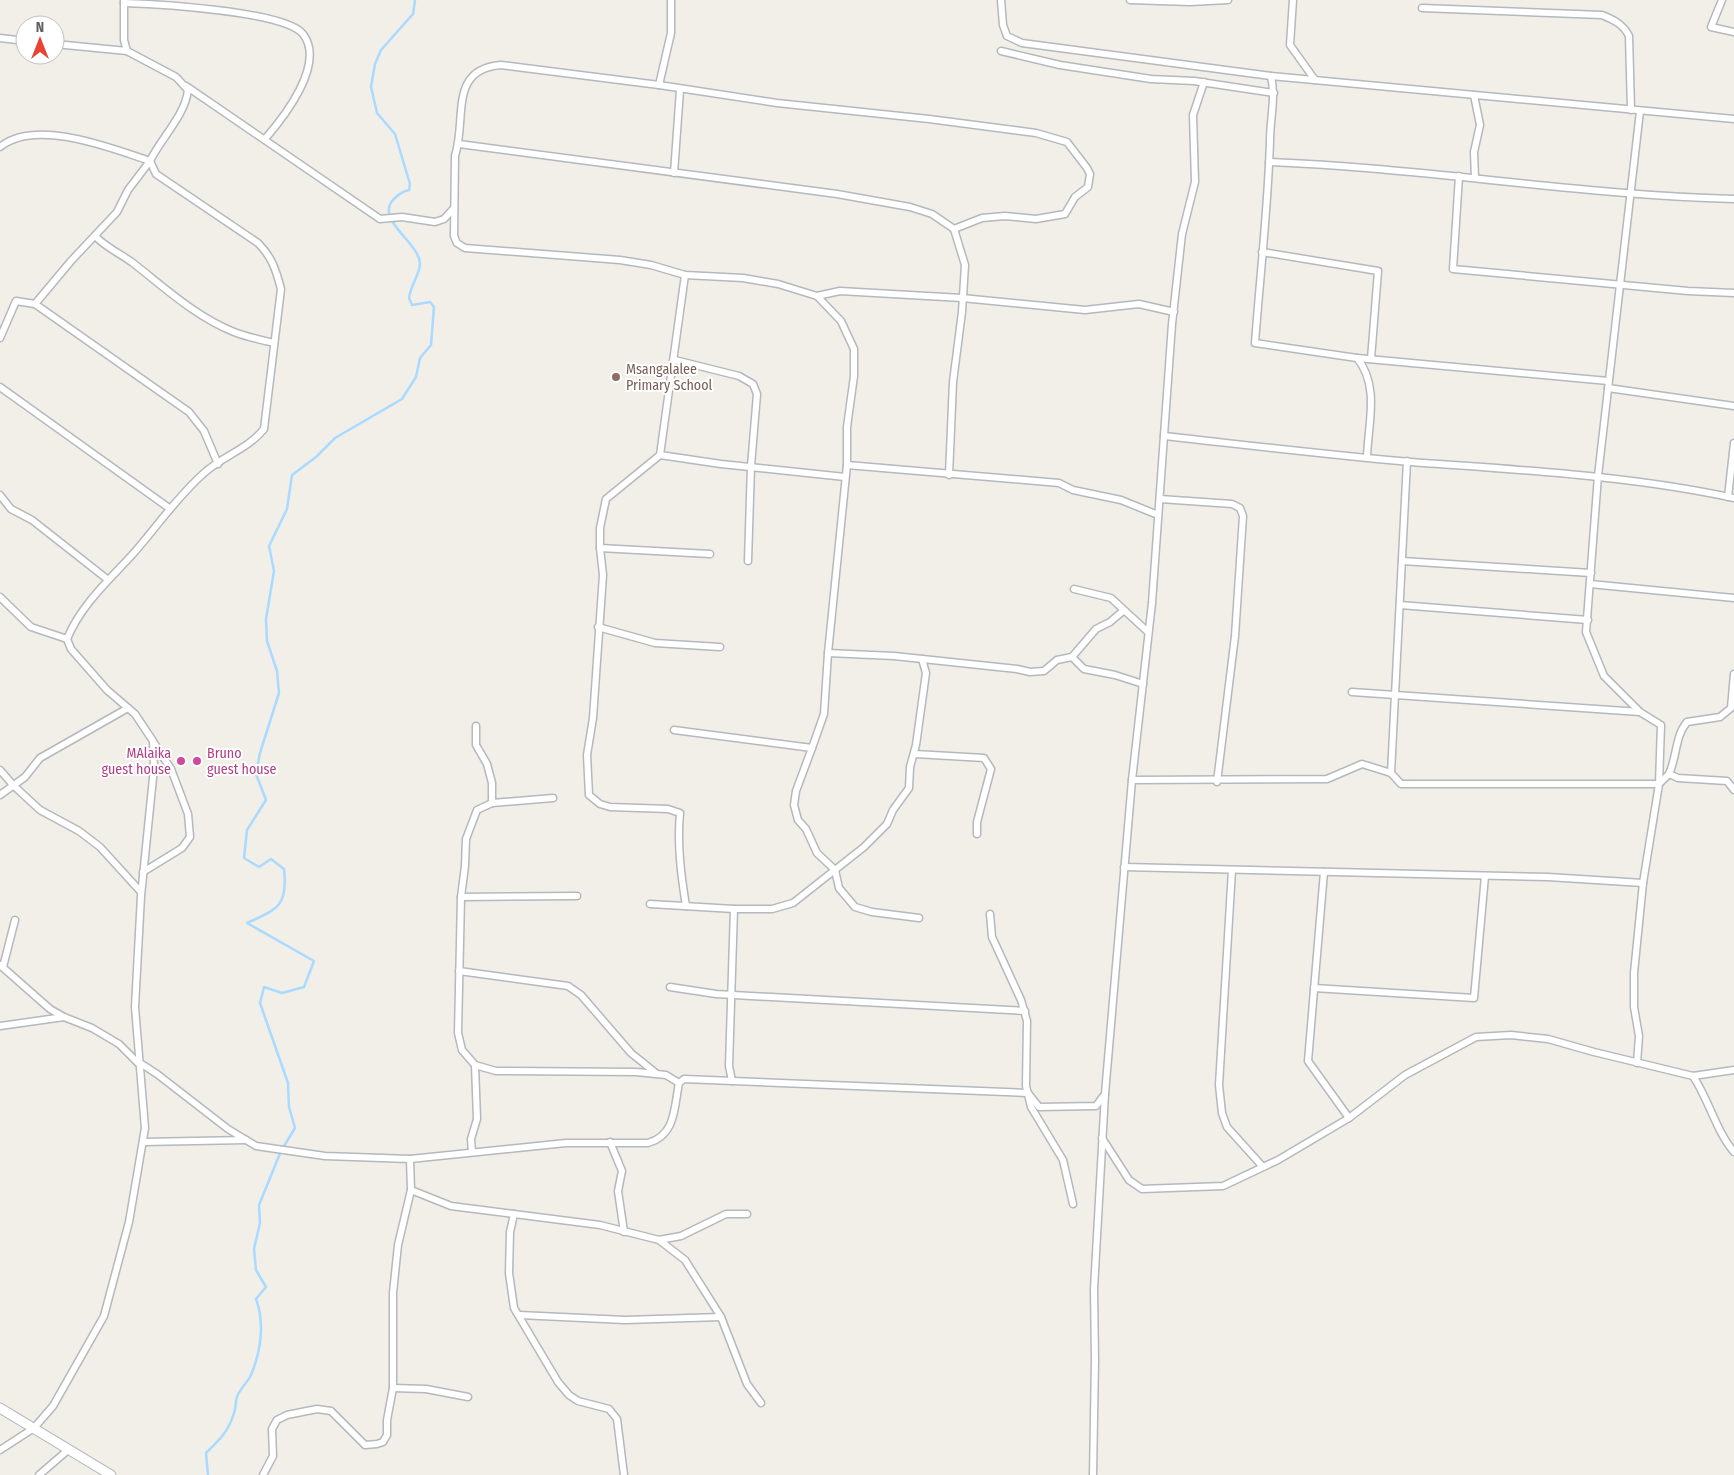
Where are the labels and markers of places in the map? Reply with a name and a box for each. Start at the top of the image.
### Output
place label: Msangalalee Primary School [626,361,713,394]
marker: Msangalalee Primary School [610,371,622,383]
place label: MAlaika guest house [102,745,171,778]
place label: Bruno guest house [207,745,277,778]
marker: MAlaika guest house [175,755,187,767]
marker: Bruno guest house [191,755,203,767]

